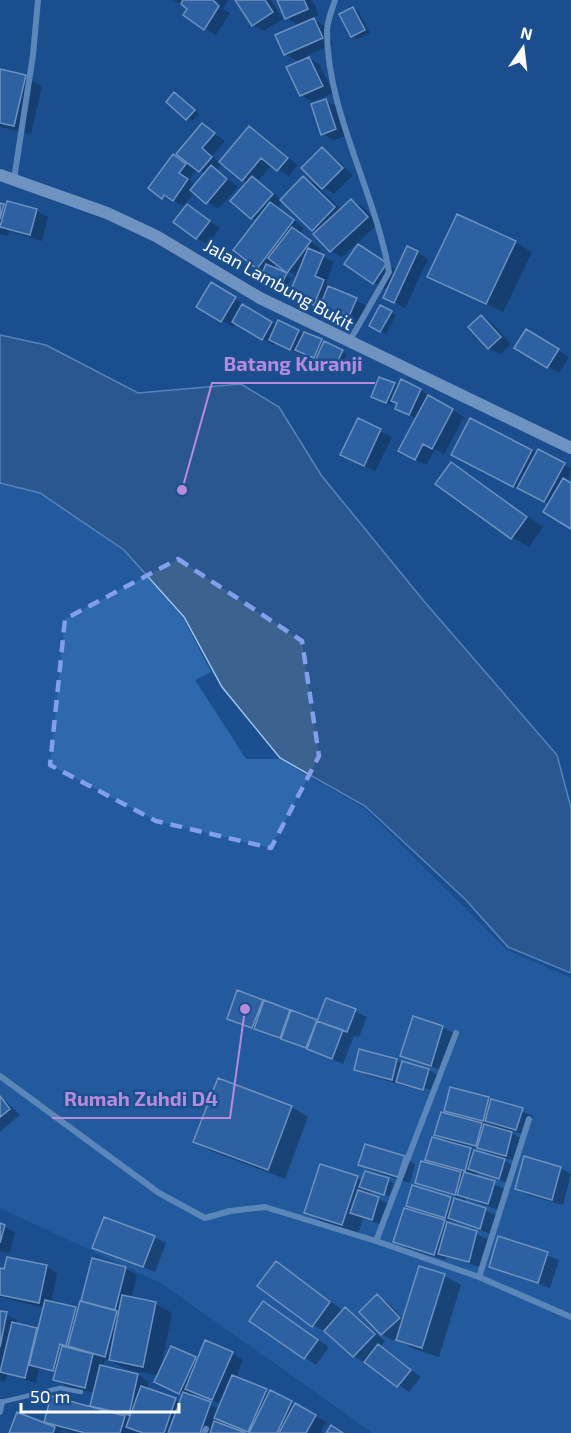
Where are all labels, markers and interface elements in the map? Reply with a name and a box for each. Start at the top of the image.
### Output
north arrow [493,18,553,78]
text: N [519,22,535,44]
street label: Jalan Lambung Bukit [200,234,358,334]
callout: Batang Kuranji [212,345,375,383]
text: Batang Kuranji [223,351,363,375]
callout: Rumah Zuhdi D4 [52,1080,230,1118]
text: Rumah Zuhdi D4 [64,1086,218,1110]
scale bar [21,1376,178,1414]
text: 50 m [30,1385,70,1407]

